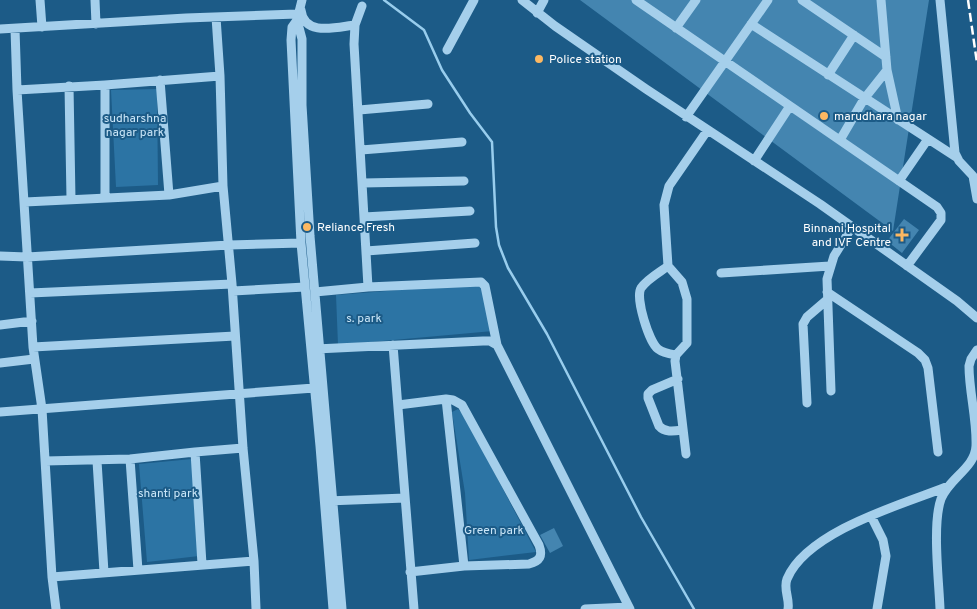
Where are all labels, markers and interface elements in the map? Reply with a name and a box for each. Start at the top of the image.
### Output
place label: Police station [549,52,622,68]
marker: Police station [533,53,545,65]
place label: marudhara nagar [834,109,927,125]
marker: marudhara nagar [818,110,830,122]
park label: sudharshna nagar park [104,111,166,141]
place label: Reliance Fresh [317,220,395,236]
marker: Reliance Fresh [301,221,313,233]
place label: Binnani Hospital and IVF Centre [803,221,891,251]
marker: Binnani Hospital and IVF Centre [895,228,909,242]
park label: s. park [346,311,382,327]
park label: shanti park [138,486,198,502]
park label: Green park [464,523,524,539]

